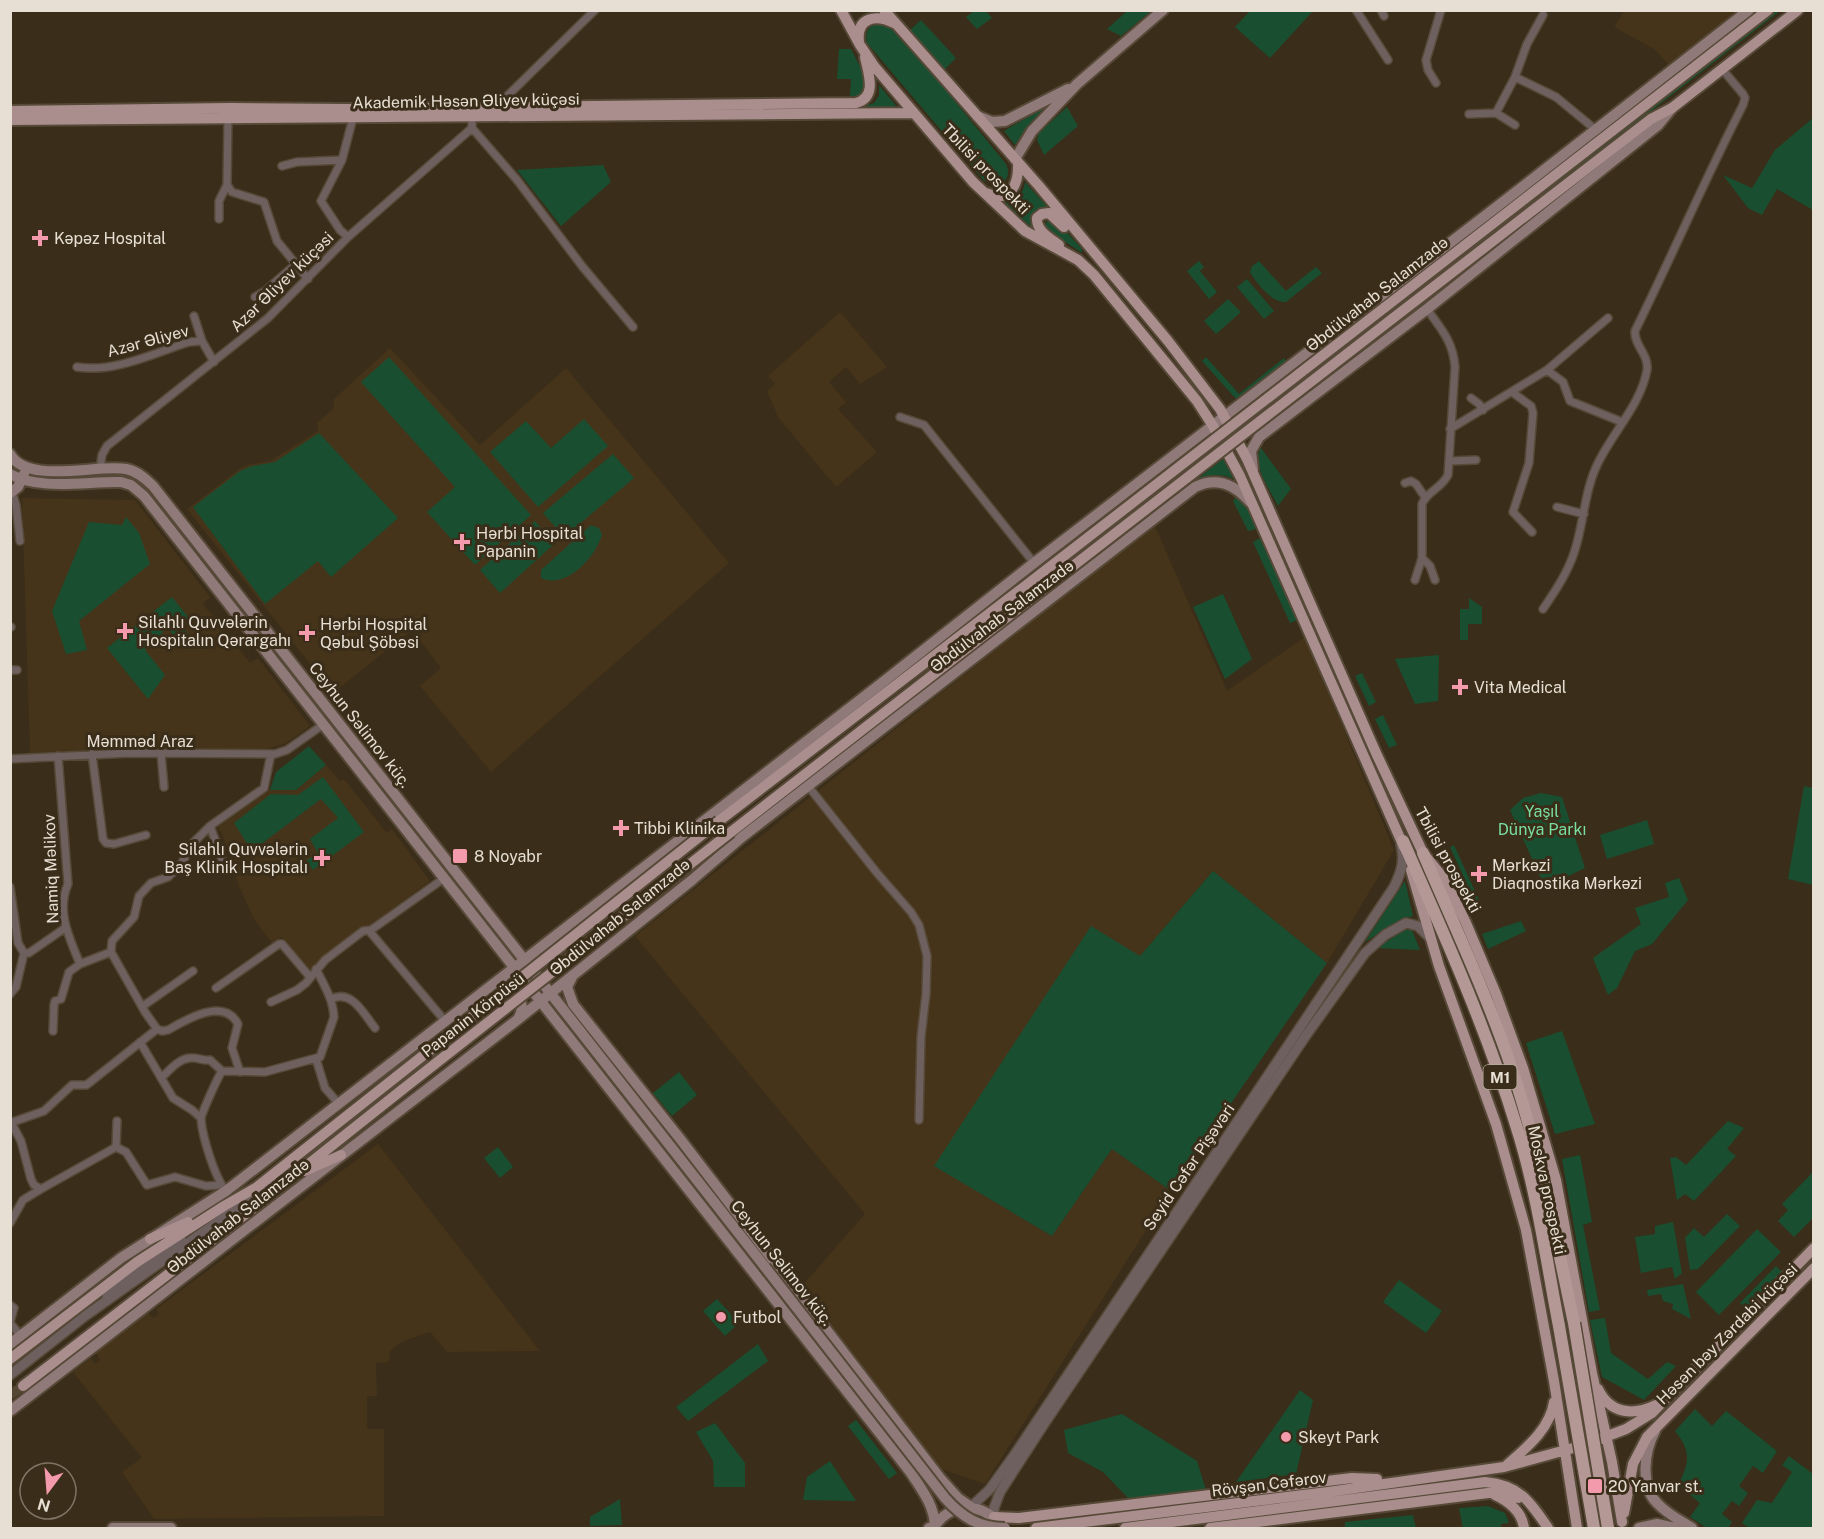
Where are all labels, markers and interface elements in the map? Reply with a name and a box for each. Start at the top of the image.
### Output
street label: Akademik Həsən Əliyev küçəsi [352,90,580,112]
street label: Tbilisi prospekti [938,120,1034,218]
street label: Azər Əliyev küçəsi [227,228,337,336]
marker: Kəpəz Hospital [31,229,49,247]
place label: Kəpəz Hospital [54,229,166,248]
street label: Əbdülvahab Salamzadə [1302,233,1452,355]
street label: Azər Əliyev [105,321,191,361]
place label: Hərbi Hospital Papanin [476,524,584,561]
marker: Hərbi Hospital Papanin [453,533,471,551]
street label: Əbdülvahab Salamzadə [926,556,1078,676]
place label: Silahlı Quvvələrin Hospitalın Qərargahı [138,613,291,650]
place label: Hərbi Hospital Qəbul Şöbəsi [320,615,428,652]
marker: Silahlı Quvvələrin Hospitalın Qərargahı [116,622,134,640]
marker: Hərbi Hospital Qəbul Şöbəsi [298,624,316,642]
street label: Ceyhun Səlimov küç. [305,659,415,791]
marker: Vita Medical [1451,678,1469,696]
place label: Vita Medical [1474,678,1567,697]
street label: Məmməd Araz [86,732,194,751]
park label: Yaşıl Dünya Parkı [1498,802,1586,839]
street label: Tbilisi prospekti [1411,804,1485,916]
street label: Namiq Məlikov [40,814,62,924]
marker: Tibbi Klinika [612,819,630,837]
place label: Tibbi Klinika [634,819,725,838]
place label: Silahlı Quvvələrin Baş Klinik Hospitalı [164,840,308,877]
marker: 8 Noyabr [451,847,469,865]
place label: 8 Noyabr [474,847,542,866]
marker: Silahlı Quvvələrin Baş Klinik Hospitalı [313,849,331,867]
street label: Əbdülvahab Salamzadə [546,855,694,979]
place label: Mərkəzi Diaqnostika Mərkəzi [1492,856,1642,893]
marker: Mərkəzi Diaqnostika Mərkəzi [1470,865,1488,883]
street label: Papanin Körpüsü [418,969,528,1061]
road number: M1 [1484,1065,1516,1089]
street label: Seyid Cəfər Pişəvəri [1139,1100,1239,1234]
street label: Moskva prospekti [1524,1124,1570,1256]
street label: Əbdülvahab Salamzadə [163,1155,313,1277]
street label: Ceyhun Səlimov küç. [727,1197,837,1329]
street label: Həsən bəy Zərdabi küçəsi [1653,1260,1801,1408]
place label: Futbol [733,1308,781,1327]
marker: Futbol [714,1310,728,1324]
place label: Skeyt Park [1298,1428,1379,1447]
marker: Skeyt Park [1279,1430,1293,1444]
north arrow [18,1461,78,1521]
street label: Rövşən Cəfərov [1210,1468,1328,1500]
marker: 20 Yanvar st. [1586,1477,1604,1495]
place label: 20 Yanvar st. [1608,1477,1702,1496]
text: N [35,1494,53,1516]

